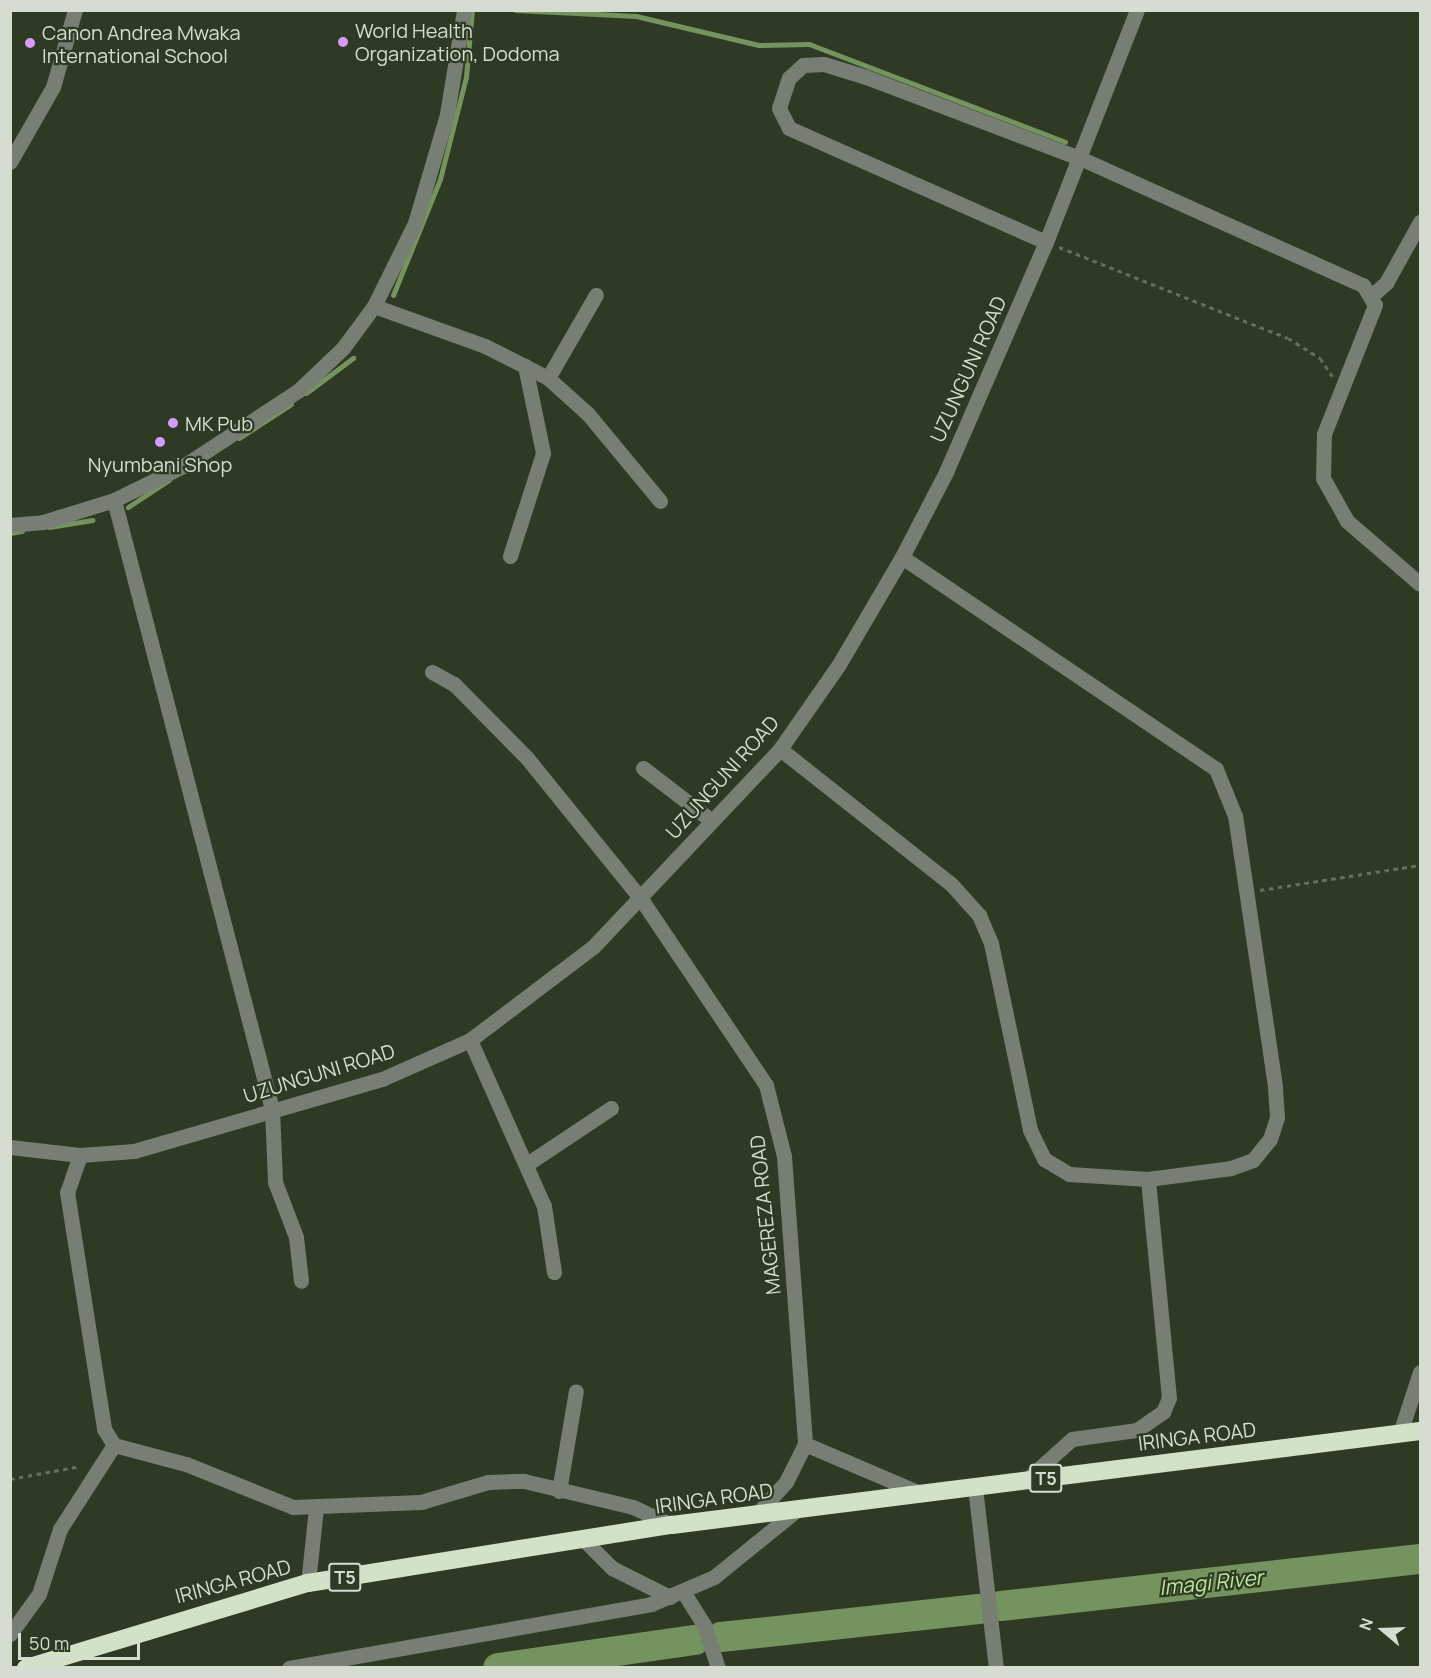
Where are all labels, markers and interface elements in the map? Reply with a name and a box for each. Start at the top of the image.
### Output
place label: World Health Organization, Dodoma [355,19,560,66]
place label: Canon Andrea Mwaka International School [42,20,241,67]
marker: World Health Organization, Dodoma [336,35,350,49]
marker: Canon Andrea Mwaka International School [23,36,37,50]
street label: UZUNGUNI ROAD [925,292,1011,446]
place label: MK Pub [185,411,253,435]
marker: MK Pub [166,416,180,430]
marker: Nyumbani Shop [153,435,167,449]
place label: Nyumbani Shop [88,452,232,476]
street label: UZUNGUNI ROAD [660,711,784,843]
street label: UZUNGUNI ROAD [240,1039,398,1107]
street label: MAGEREZA ROAD [745,1134,785,1296]
street label: IRINGA ROAD [1137,1417,1257,1455]
road number: T5 [1028,1463,1064,1493]
street label: IRINGA ROAD [654,1478,774,1518]
street label: IRINGA ROAD [173,1554,293,1608]
road number: T5 [327,1562,363,1592]
water label: Imagi River [1158,1564,1264,1600]
north arrow [1353,1600,1413,1660]
text: N [1354,1615,1378,1633]
scale bar [21,1621,142,1659]
text: 50 m [29,1631,69,1655]

